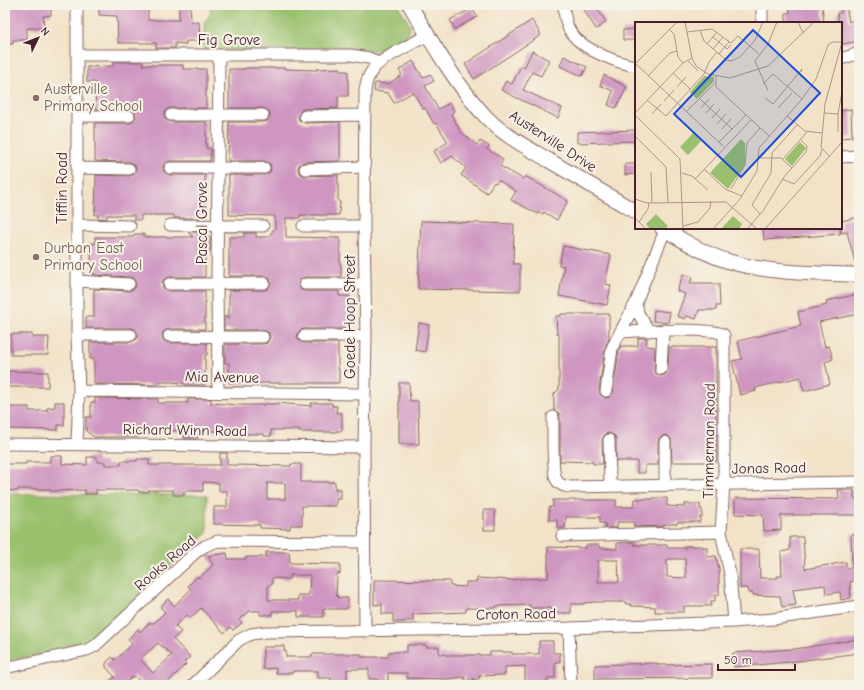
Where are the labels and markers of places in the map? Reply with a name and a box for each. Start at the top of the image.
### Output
place label: Austerville Primary School [44,80,142,115]
marker: Austerville Primary School [31,93,41,103]
place label: Durban East Primary School [44,239,142,274]
marker: Durban East Primary School [31,252,41,262]

